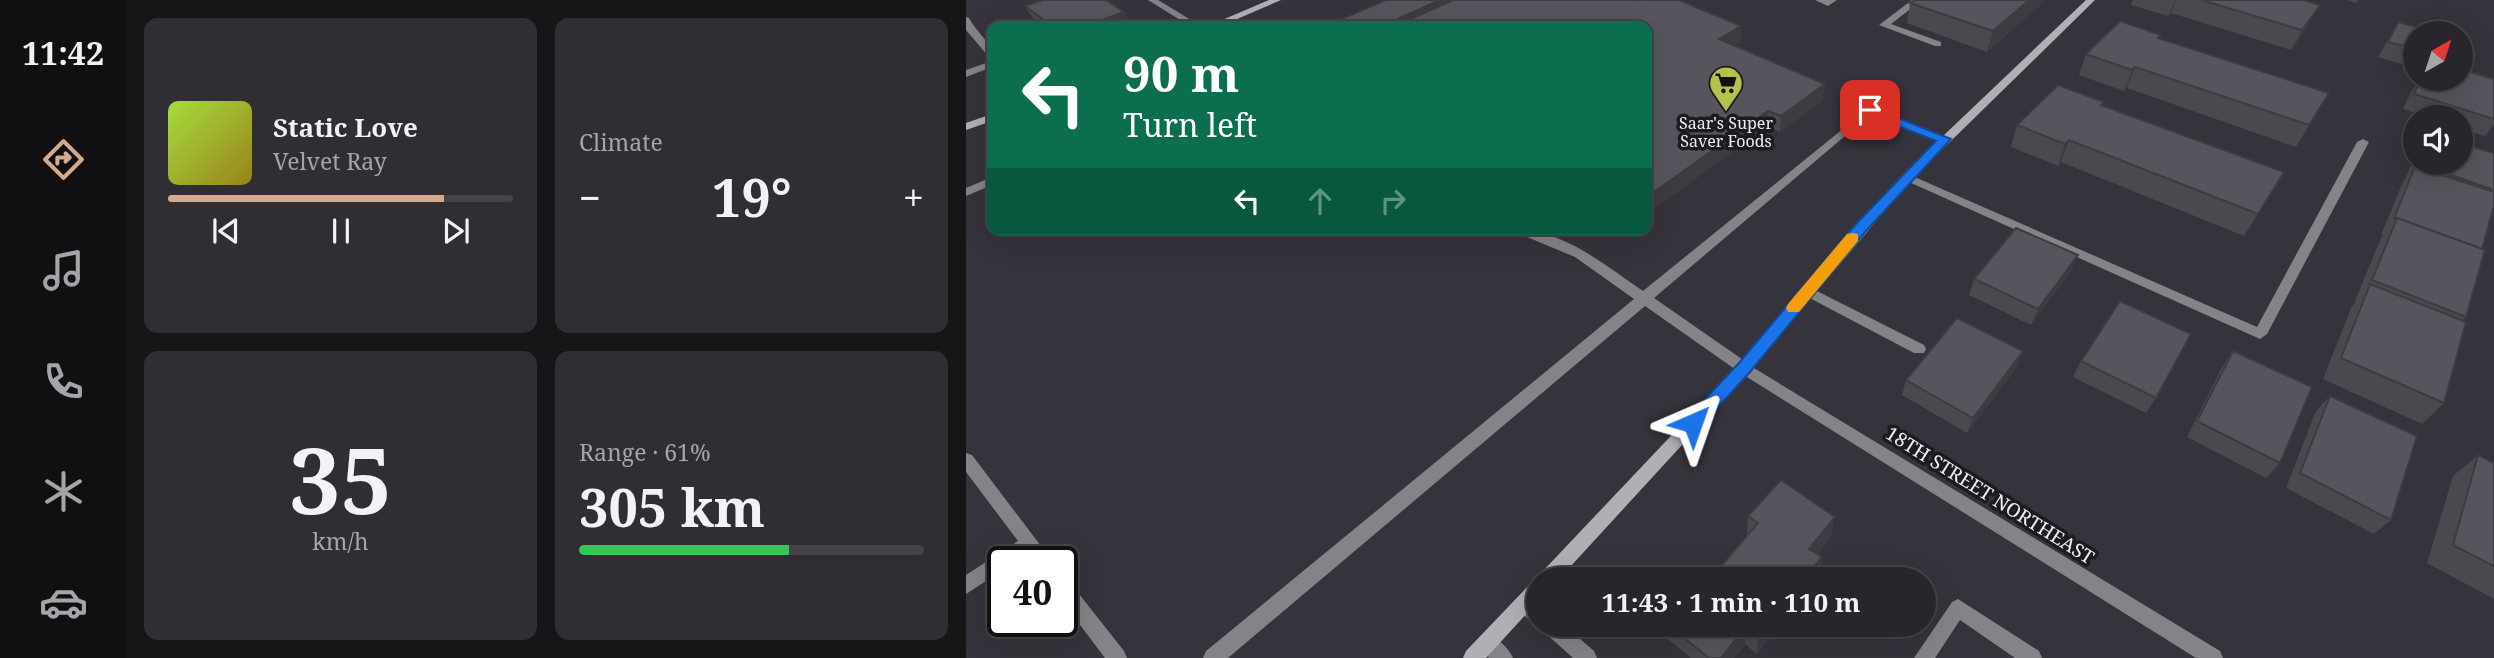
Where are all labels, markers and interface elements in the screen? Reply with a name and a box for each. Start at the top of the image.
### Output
north arrow [2403,21,2473,91]
map controls [2403,21,2473,175]
text: 11:42 [22,31,104,74]
text: 90 m [1123,40,1239,106]
icon: left [1008,49,1099,140]
supermarket icon: Saar's Super Saver Foods [1707,64,1745,113]
pin [1840,80,1900,140]
icon: arrive [1851,91,1889,129]
text: Turn left [1123,103,1257,146]
button: sound [2403,105,2473,175]
text: Static Love [273,109,418,145]
place label: Saar's Super Saver Foods [1679,112,1773,152]
text: Climate [579,126,663,158]
icon: directions [39,135,88,184]
text: Velvet Ray [273,145,387,177]
text: 19° [712,161,792,232]
text: − [579,171,601,223]
text: + [903,171,924,223]
icon: left [1228,182,1266,220]
icon: ahead [1301,182,1339,220]
icon: right [1374,182,1412,220]
icon: previous [207,212,245,250]
icon: pause [322,212,360,250]
icon: next [437,212,475,250]
icon: music [39,246,88,295]
icon: phone [39,357,88,406]
position arrow [1656,386,1730,460]
text: 35 [289,417,392,541]
street label: 18TH STREET NORTHEAST [1881,420,2100,570]
text: Range · 61% [579,436,711,468]
icon: climate [39,467,88,516]
text: 305 km [579,471,765,542]
text: km/h [312,525,369,557]
speed limit sign: 40 [987,546,1078,637]
icon: car [39,578,88,627]
text: 11:43 · 1 min · 110 m [1601,584,1861,620]

